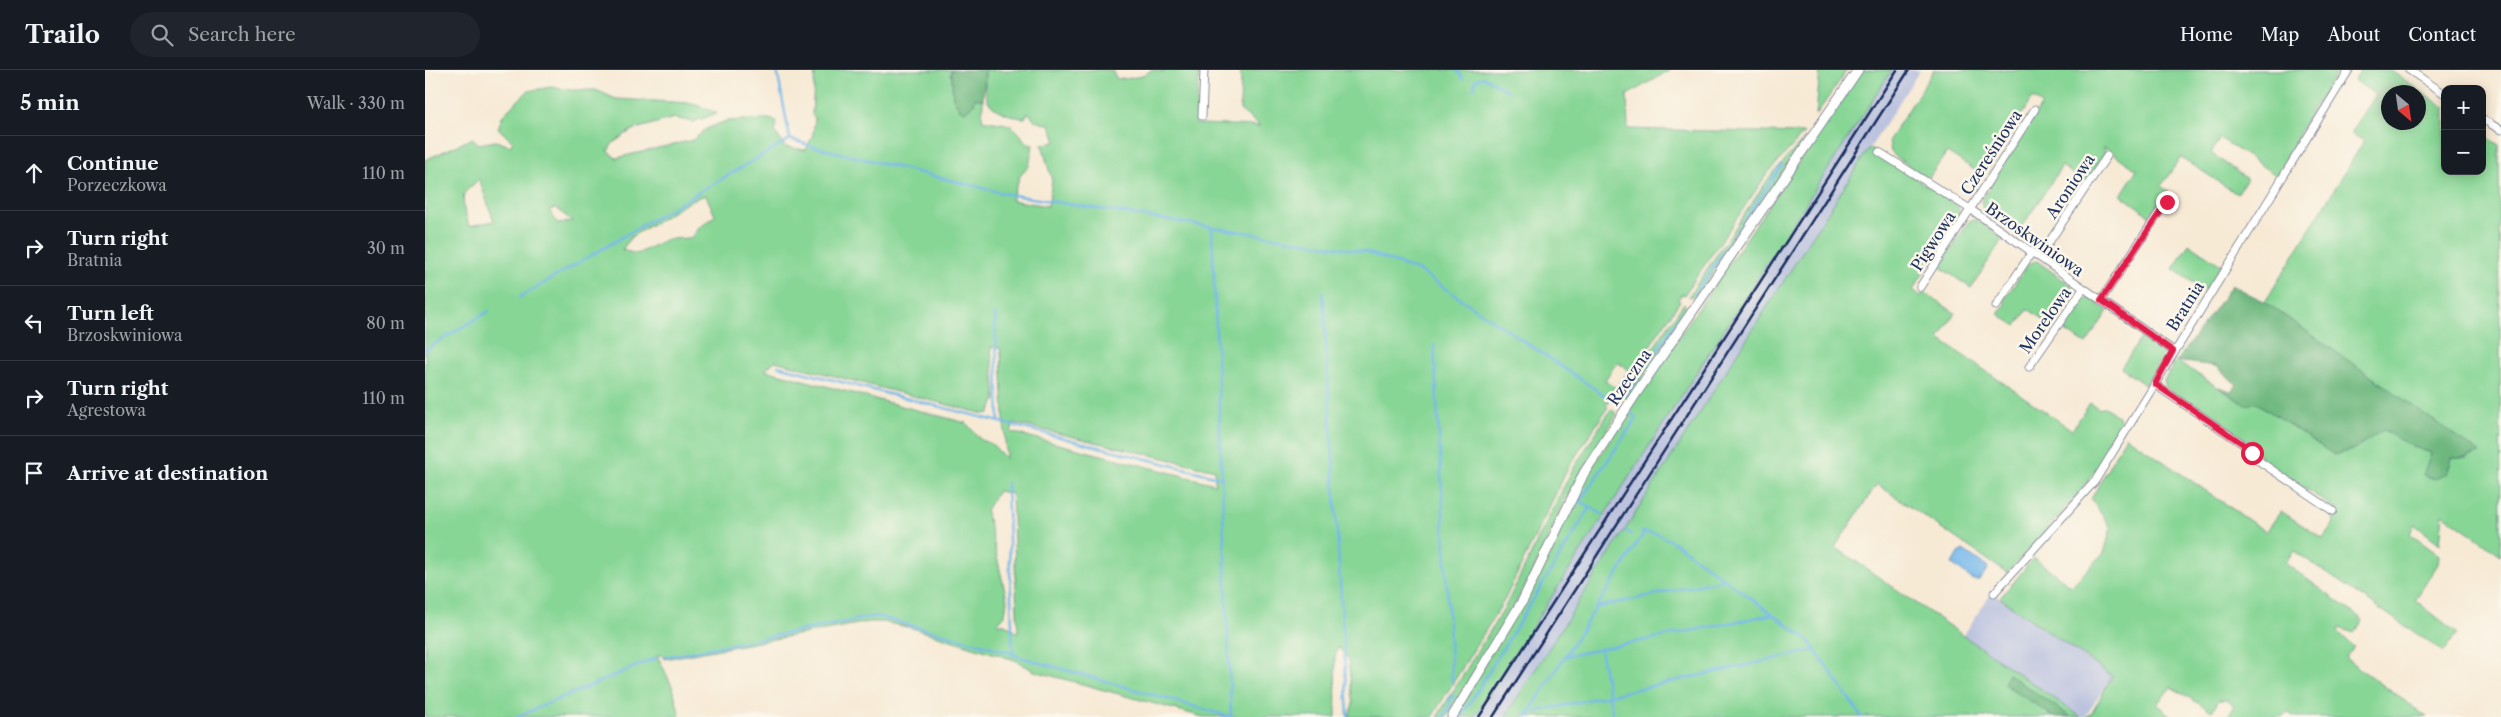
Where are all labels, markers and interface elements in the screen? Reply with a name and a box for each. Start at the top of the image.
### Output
search box [130,12,480,57]
text: Trailo [25,20,100,49]
icon: search [148,21,176,49]
text: Search here [188,23,296,46]
text: Home [2180,24,2233,46]
text: Map [2261,24,2299,46]
text: About [2327,24,2380,46]
text: Contact [2408,24,2476,46]
north arrow [2381,85,2426,130]
map controls [2441,85,2486,175]
button: + [2441,85,2486,130]
text: 5 min [20,90,80,115]
text: Walk · 330 m [307,93,405,113]
street label: Czereśniowa [1956,105,2026,198]
button: − [2441,130,2486,175]
street label: Aroniowa [2041,149,2099,223]
text: Continue [67,152,159,175]
icon: ahead [20,159,48,187]
text: 110 m [362,163,405,183]
text: Porzeczkowa [67,175,167,195]
route end [2156,191,2179,214]
street label: Brzoskwiniowa [1982,198,2088,281]
street label: Pigwowa [1906,207,1960,275]
text: Turn right [67,227,168,250]
icon: right [20,234,48,262]
text: 30 m [367,238,405,258]
text: Bratnia [67,250,122,270]
street label: Bratnia [2162,277,2208,335]
street label: Morelowa [2015,283,2075,357]
text: Turn left [67,302,154,325]
icon: left [20,309,48,337]
text: 80 m [366,313,405,333]
text: Brzoskwiniowa [67,325,182,345]
street label: Rzeczna [1603,344,1655,409]
text: Turn right [67,377,168,400]
icon: right [20,384,48,412]
text: 110 m [362,388,405,408]
text: Agrestowa [67,400,146,420]
route start [2241,442,2264,465]
icon: arrive [20,459,48,487]
text: Arrive at destination [67,462,268,485]

